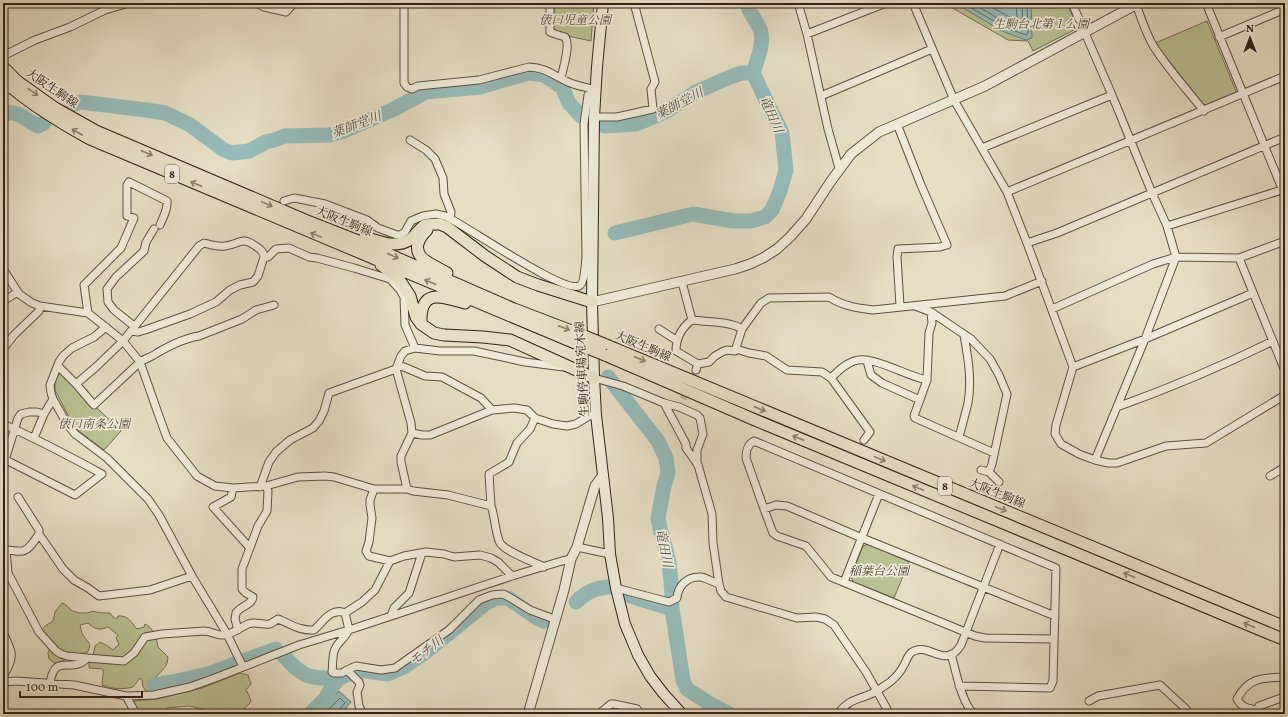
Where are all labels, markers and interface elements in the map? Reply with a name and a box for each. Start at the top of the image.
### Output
park label: 俵口児童公園 [539,13,613,29]
park label: 生駒台北第１公園 [993,17,1091,33]
north arrow [1230,18,1270,58]
text: N [1246,22,1254,37]
street label: 大阪生駒線 [22,65,81,112]
water label: 薬師堂川 [653,84,709,125]
one-way arrow [27,88,38,96]
water label: 竜田川 [754,93,787,138]
water label: 薬師堂川 [329,107,386,144]
one-way arrow [71,127,83,135]
one-way arrow [141,150,153,157]
road number: 8 [165,165,179,183]
one-way arrow [190,180,202,187]
one-way arrow [260,201,272,208]
street label: 大阪生駒線 [313,203,374,241]
one-way arrow [310,230,322,238]
one-way arrow [386,253,398,260]
one-way arrow [425,277,437,285]
street label: 生駒停車場宛木線 [572,321,594,417]
one-way arrow [557,324,569,332]
street label: 大阪生駒線 [612,328,673,366]
one-way arrow [634,356,646,364]
one-way arrow [754,406,766,414]
park label: 俵口南条公園 [58,417,132,433]
one-way arrow [793,434,805,441]
one-way arrow [874,456,886,464]
street label: 大阪生駒線 [966,475,1027,513]
road number: 8 [938,477,952,495]
one-way arrow [913,484,925,491]
one-way arrow [994,505,1006,513]
water label: 竜田川 [650,528,676,571]
park label: 稲葉台公園 [849,564,911,580]
one-way arrow [1123,571,1135,579]
one-way arrow [1243,621,1255,628]
water label: モチ川 [406,631,450,671]
scale bar [20,673,142,699]
text: 100 m [26,680,59,696]

